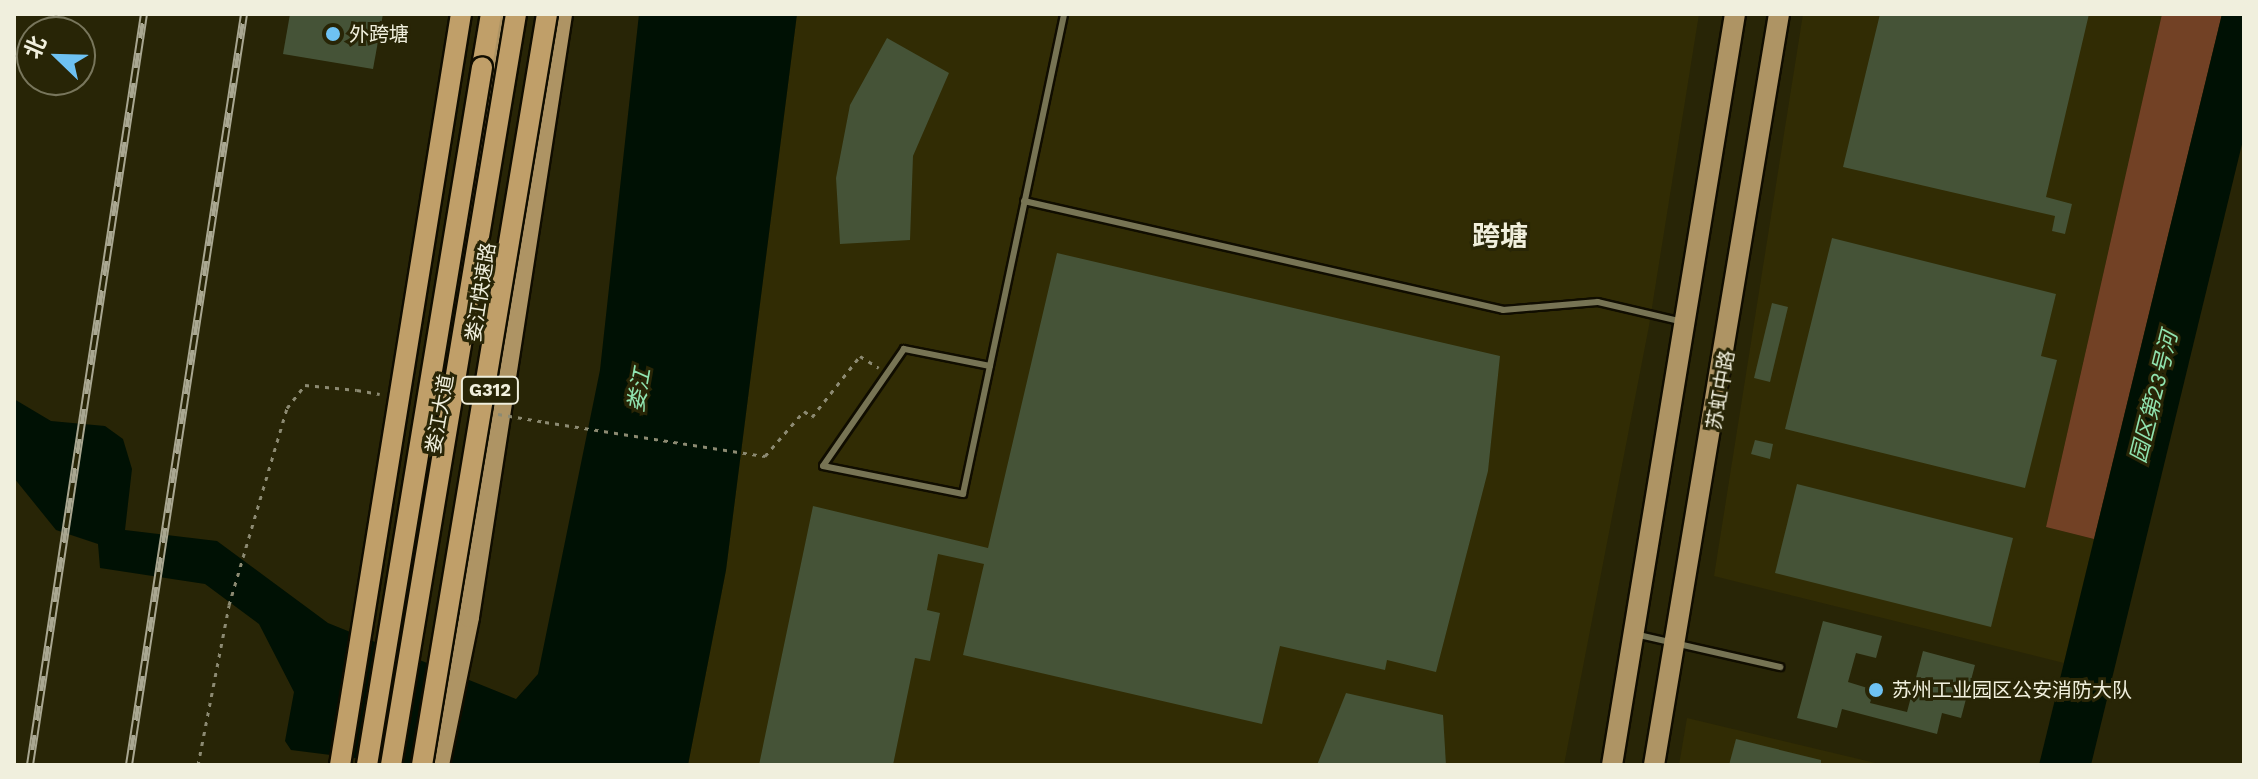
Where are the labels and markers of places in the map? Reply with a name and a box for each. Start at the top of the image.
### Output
place label: 外跨塘 [349,22,409,46]
marker: 外跨塘 [324,25,342,43]
place label: 苏州工业园区公安消防大队 [1892,678,2132,702]
marker: 苏州工业园区公安消防大队 [1867,681,1885,699]

